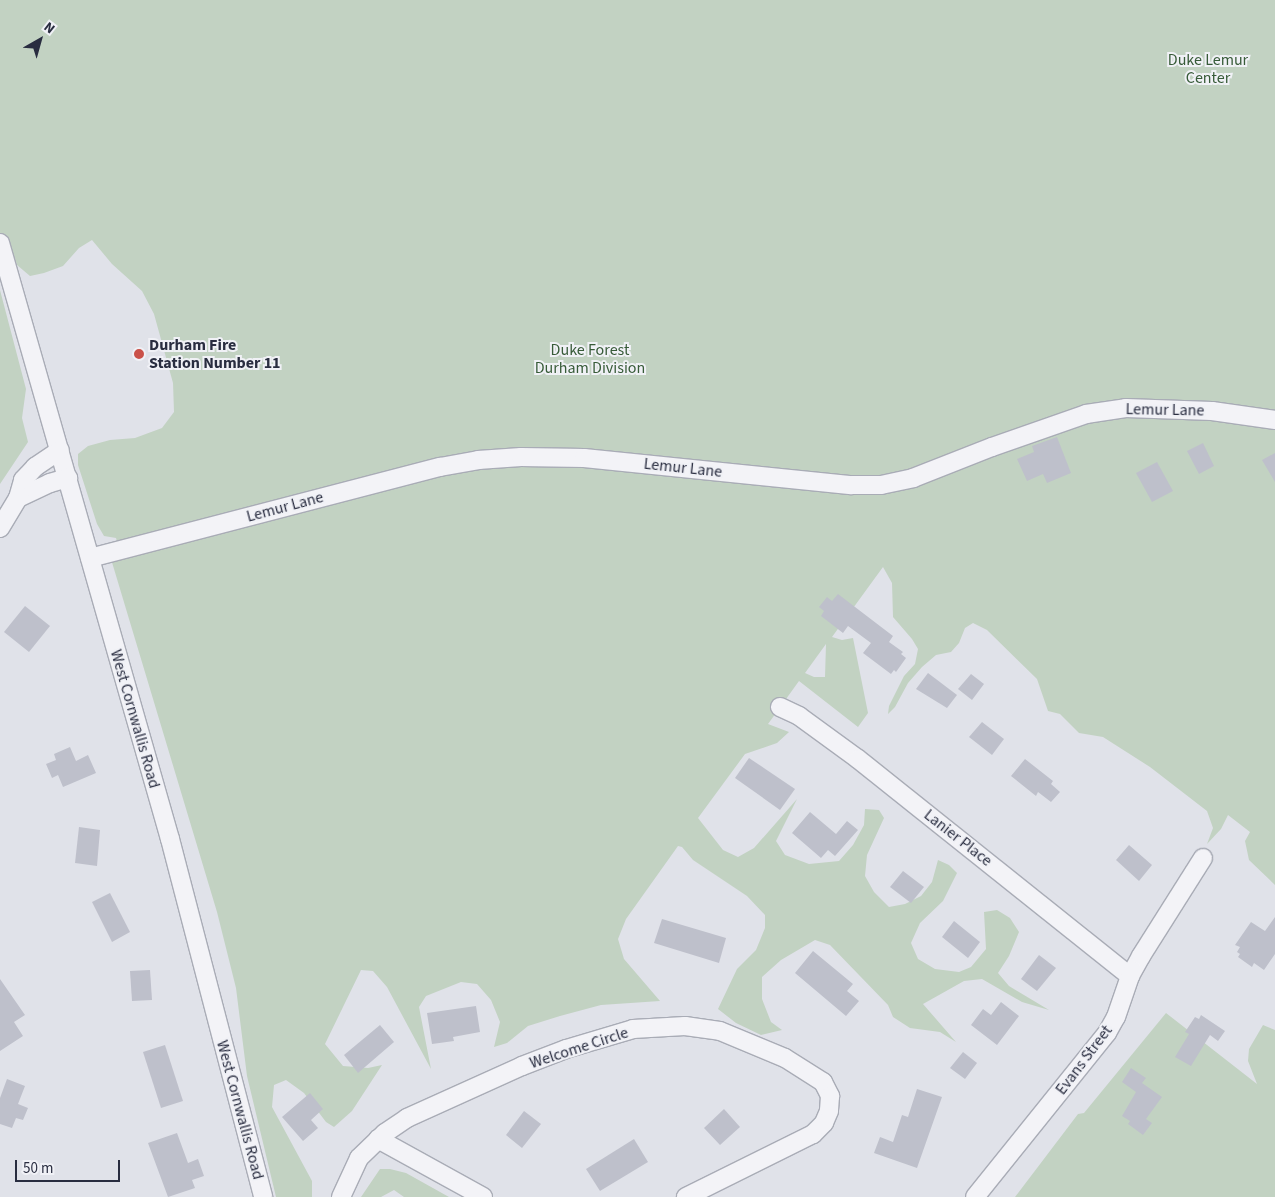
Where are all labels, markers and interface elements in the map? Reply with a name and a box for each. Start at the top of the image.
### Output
north arrow [15,15,65,65]
text: N [39,17,59,39]
park label: Duke Lemur Center [1168,50,1248,88]
place label: Durham Fire Station Number 11 [149,335,281,373]
park label: Duke Forest Durham Division [535,340,645,378]
marker: Durham Fire Station Number 11 [133,348,145,360]
street label: Lemur Lane [1125,400,1205,420]
street label: Lemur Lane [643,454,723,482]
street label: Lemur Lane [244,488,326,526]
street label: West Cornwallis Road [106,647,164,791]
street label: Lanier Place [920,805,996,871]
street label: Evans Street [1052,1021,1116,1099]
street label: Welcome Circle [527,1023,631,1073]
street label: West Cornwallis Road [212,1038,268,1182]
scale bar [18,1150,122,1182]
text: 50 m [23,1158,53,1179]

